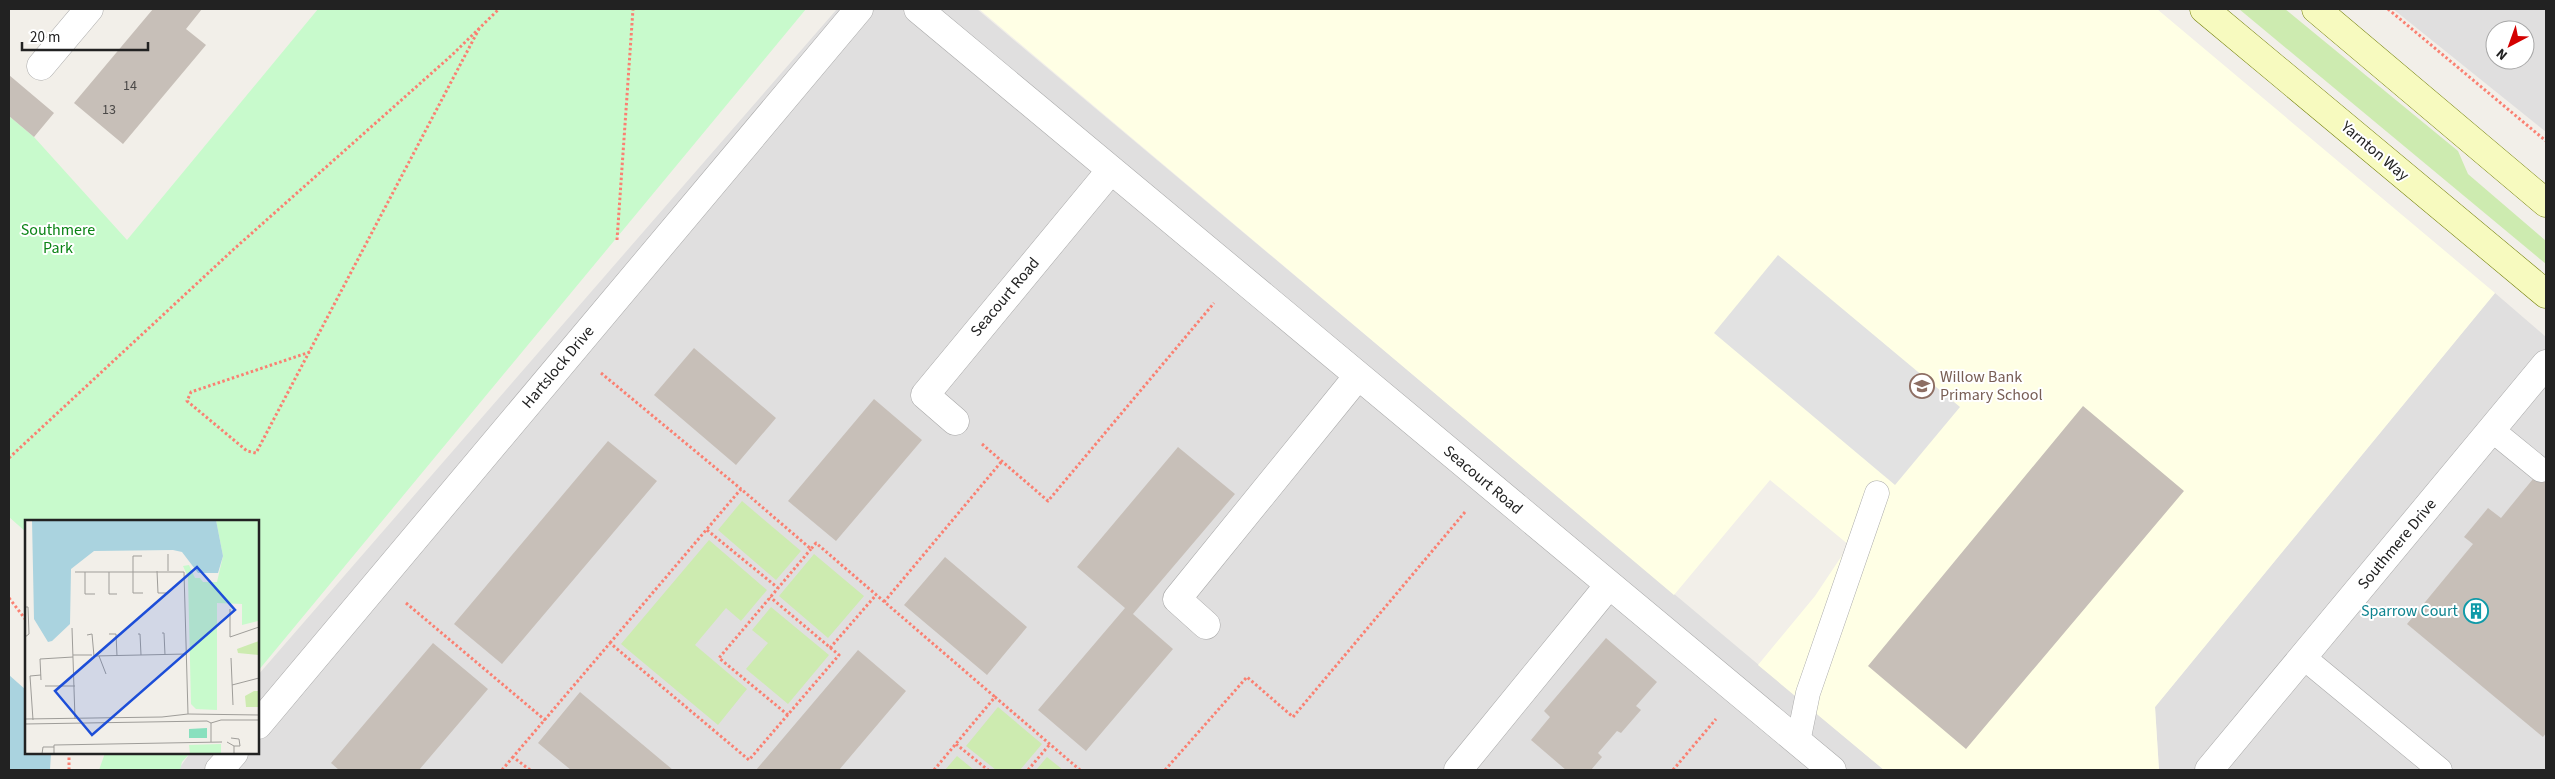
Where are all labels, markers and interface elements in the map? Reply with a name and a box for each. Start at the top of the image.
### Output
scale bar [22,20,149,52]
north arrow [2485,20,2535,70]
text: 20 m [30,27,60,48]
text: N [2492,43,2512,65]
house number: 14 [123,76,137,96]
house number: 13 [102,100,116,120]
street label: Yarnton Way [2336,115,2414,186]
park label: Southmere Park [21,219,95,259]
street label: Seacourt Road [965,253,1045,341]
street label: Hartslock Drive [517,321,599,413]
place label: Willow Bank Primary School [1940,366,2042,406]
school or university icon: Willow Bank Primary School [1909,373,1935,399]
street label: Seacourt Road [1439,440,1527,520]
street label: Southmere Drive [2352,494,2442,594]
inset map [25,520,259,754]
building icon: Sparrow Court [2463,598,2489,624]
place label: Sparrow Court [2361,600,2459,622]

